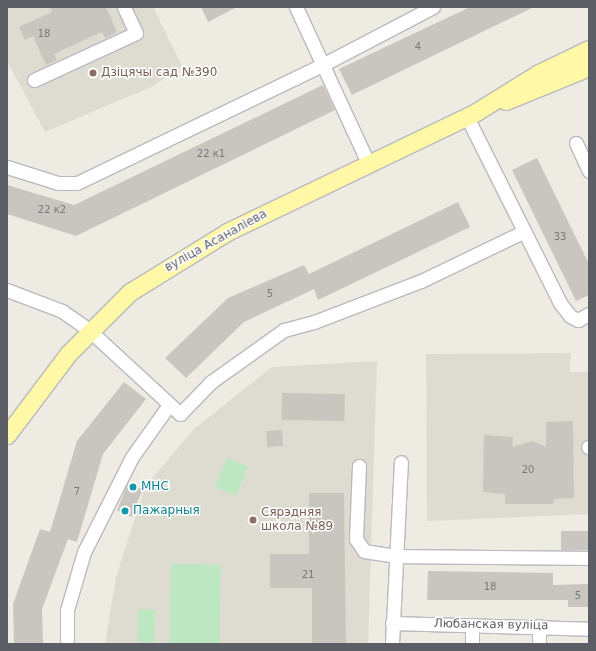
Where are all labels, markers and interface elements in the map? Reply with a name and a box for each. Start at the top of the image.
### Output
house number: 18 [38,28,50,40]
house number: 4 [415,41,421,53]
place label: Дзіцячы сад №390 [101,66,217,80]
marker: Дзіцячы сад №390 [88,68,98,78]
house number: 22 к1 [197,148,225,160]
house number: 22 к2 [38,204,66,216]
street label: вуліца Асаналіева [162,207,270,275]
house number: 33 [554,231,566,243]
house number: 5 [267,288,273,300]
house number: 20 [522,464,534,476]
place label: МНС [141,480,169,494]
marker: МНС [128,482,138,492]
house number: 7 [74,486,80,498]
place label: Пажарныя [133,504,200,518]
marker: Пажарныя [120,506,130,516]
place label: Сярэдняя школа №89 [261,506,333,534]
marker: Сярэдняя школа №89 [248,515,258,525]
house number: 21 [302,569,314,581]
house number: 18 [484,581,496,593]
house number: 5 [575,590,581,602]
street label: Любанская вуліца [434,617,548,633]

